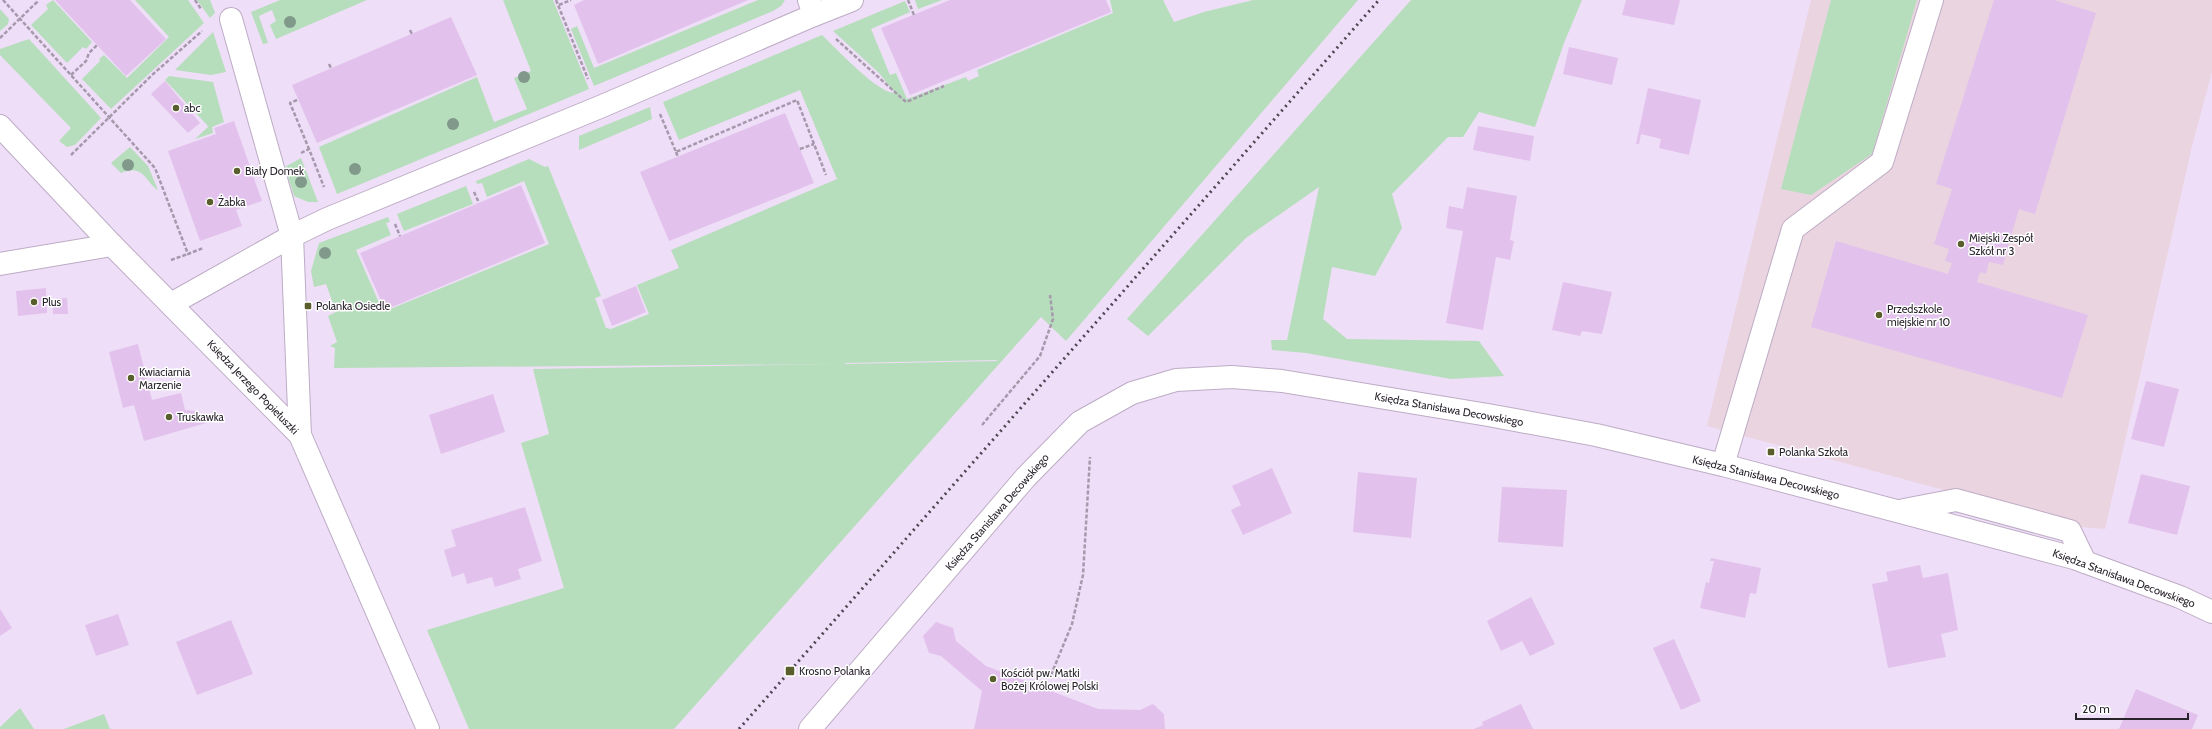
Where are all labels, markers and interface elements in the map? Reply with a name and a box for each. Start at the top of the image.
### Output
place label: abc [184,101,200,115]
marker: abc [171,103,181,113]
place label: Biały Domek [245,164,304,178]
marker: Biały Domek [232,166,242,176]
place label: Żabka [218,195,246,209]
marker: Żabka [205,197,215,207]
place label: Miejski Zespół Szkół nr 3 [1969,231,2033,258]
marker: Miejski Zespół Szkół nr 3 [1956,239,1966,249]
place label: Plus [42,295,62,309]
marker: Plus [29,297,39,307]
place label: Polanka Osiedle [316,299,390,313]
marker: Polanka Osiedle [303,301,313,311]
place label: Przedszkole miejskie nr 10 [1887,302,1951,329]
marker: Przedszkole miejskie nr 10 [1874,310,1884,320]
street label: Księdza Jerzego Popiełuszki [204,337,302,437]
place label: Kwiaciarnia Marzenie [139,365,191,392]
marker: Kwiaciarnia Marzenie [126,373,136,383]
street label: Księdza Stanisława Decowskiego [1373,389,1525,429]
place label: Truskawka [177,410,225,424]
marker: Truskawka [164,412,174,422]
place label: Polanka Szkoła [1779,445,1849,459]
marker: Polanka Szkoła [1766,447,1776,457]
street label: Księdza Stanisława Decowskiego [942,450,1052,574]
street label: Księdza Stanisława Decowskiego [1691,452,1841,502]
street label: Księdza Stanisława Decowskiego [2051,546,2197,610]
place label: Krosno Polanka [799,664,871,678]
marker: Krosno Polanka [784,665,796,677]
place label: Kościół pw. Matki Bożej Królowej Polski [1001,666,1098,693]
marker: Kościół pw. Matki Bożej Królowej Polski [988,674,998,684]
scale bar [2076,695,2188,721]
text: 20 m [2082,701,2110,716]

